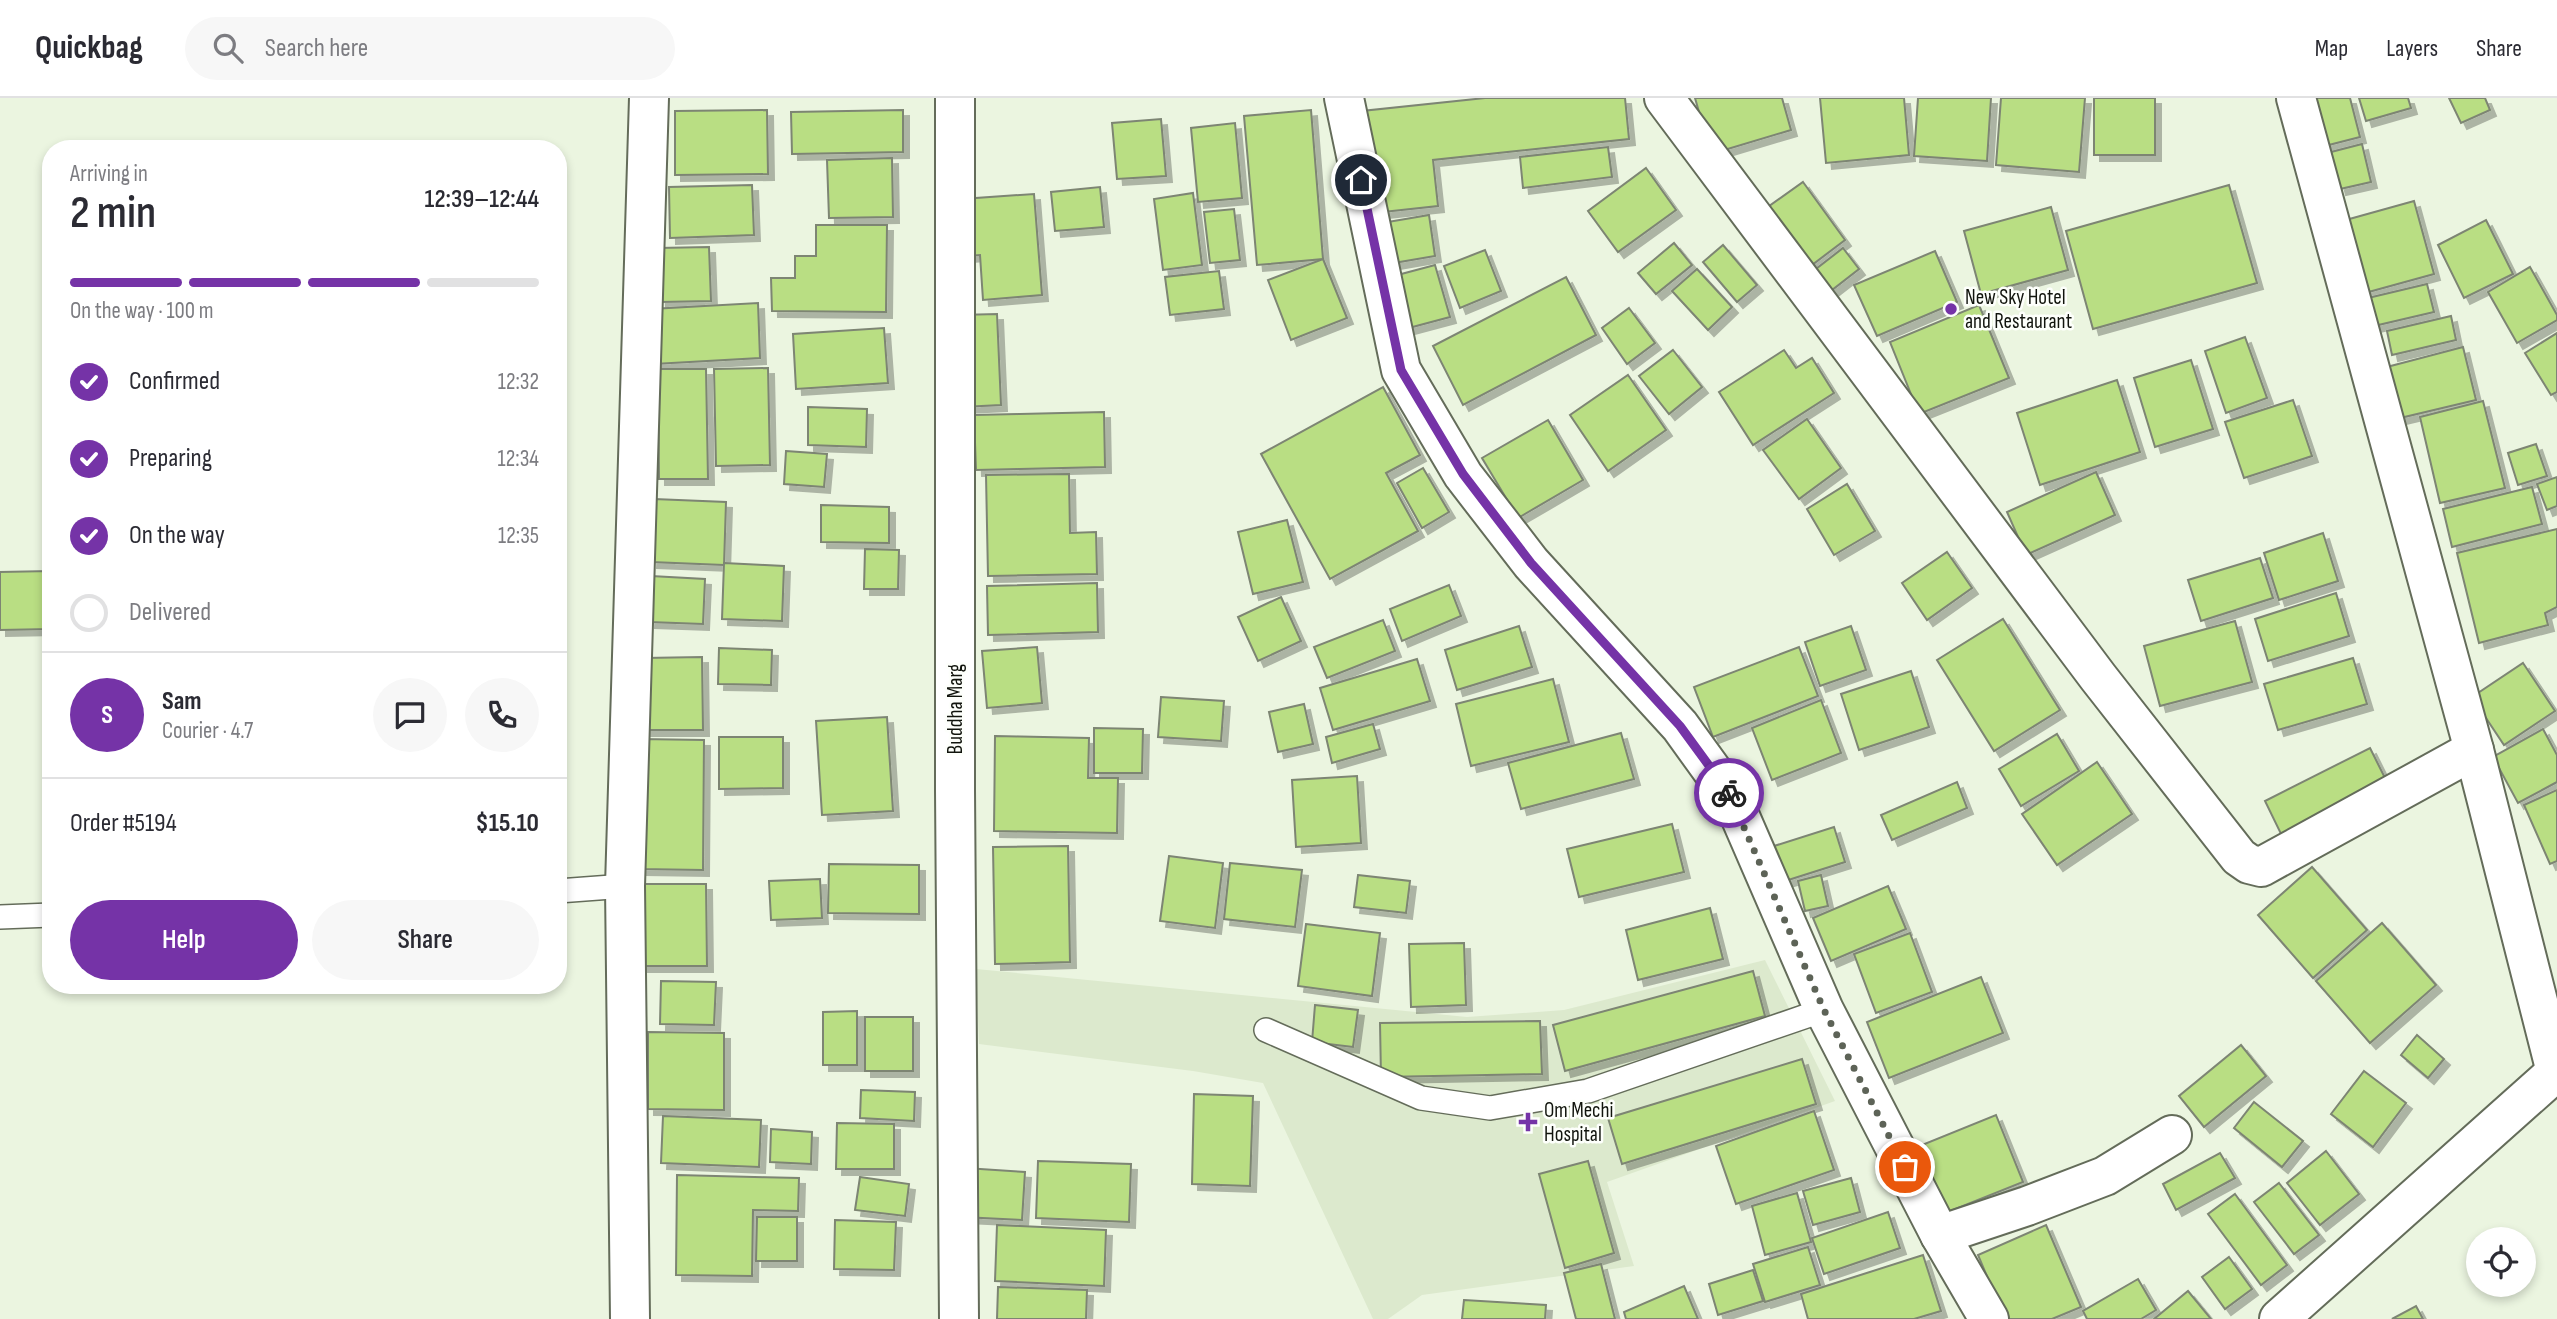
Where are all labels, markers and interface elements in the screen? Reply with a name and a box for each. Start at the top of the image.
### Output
search box [185,17,675,80]
text: Quickbag [35,28,143,68]
icon: search [209,29,247,67]
text: Search here [265,33,368,64]
text: Map [2315,34,2348,63]
text: Layers [2386,34,2438,63]
text: Share [2476,34,2522,63]
pin [1331,150,1391,210]
text: Arriving in [70,160,148,188]
icon: home [1342,161,1380,199]
text: 12:39–12:44 [424,184,539,215]
text: 2 min [70,186,156,241]
place label: New Sky Hotel and Restaurant [1965,285,2072,334]
text: On the way · 100 m [70,297,214,325]
marker: New Sky Hotel and Restaurant [1943,301,1959,317]
icon: check [70,363,108,401]
text: Confirmed [129,366,220,397]
text: 12:32 [498,368,539,396]
icon: check [70,440,108,478]
text: Preparing [129,443,212,474]
text: 12:34 [498,445,539,473]
icon: check [70,517,108,555]
text: On the way [129,520,225,551]
text: 12:35 [498,522,539,550]
text: Delivered [129,597,211,628]
street label: Buddha Marg [943,664,968,754]
button: chat [373,678,447,752]
button: phone [465,678,539,752]
text: Sam [162,686,202,717]
text: S [101,700,113,731]
text: Courier · 4.7 [162,717,253,745]
courier [1694,758,1764,828]
icon: bike [1710,774,1748,812]
text: Order #5194 [70,808,177,839]
text: $15.10 [475,808,539,839]
button: Help [70,900,298,980]
button: Share [312,900,539,980]
place label: Om Mechi Hospital [1544,1098,1613,1147]
marker: Om Mechi Hospital [1518,1112,1538,1132]
pin [1875,1137,1935,1197]
icon: bag [1886,1148,1924,1186]
map controls [2466,1227,2536,1297]
button: locate [2466,1227,2536,1297]

